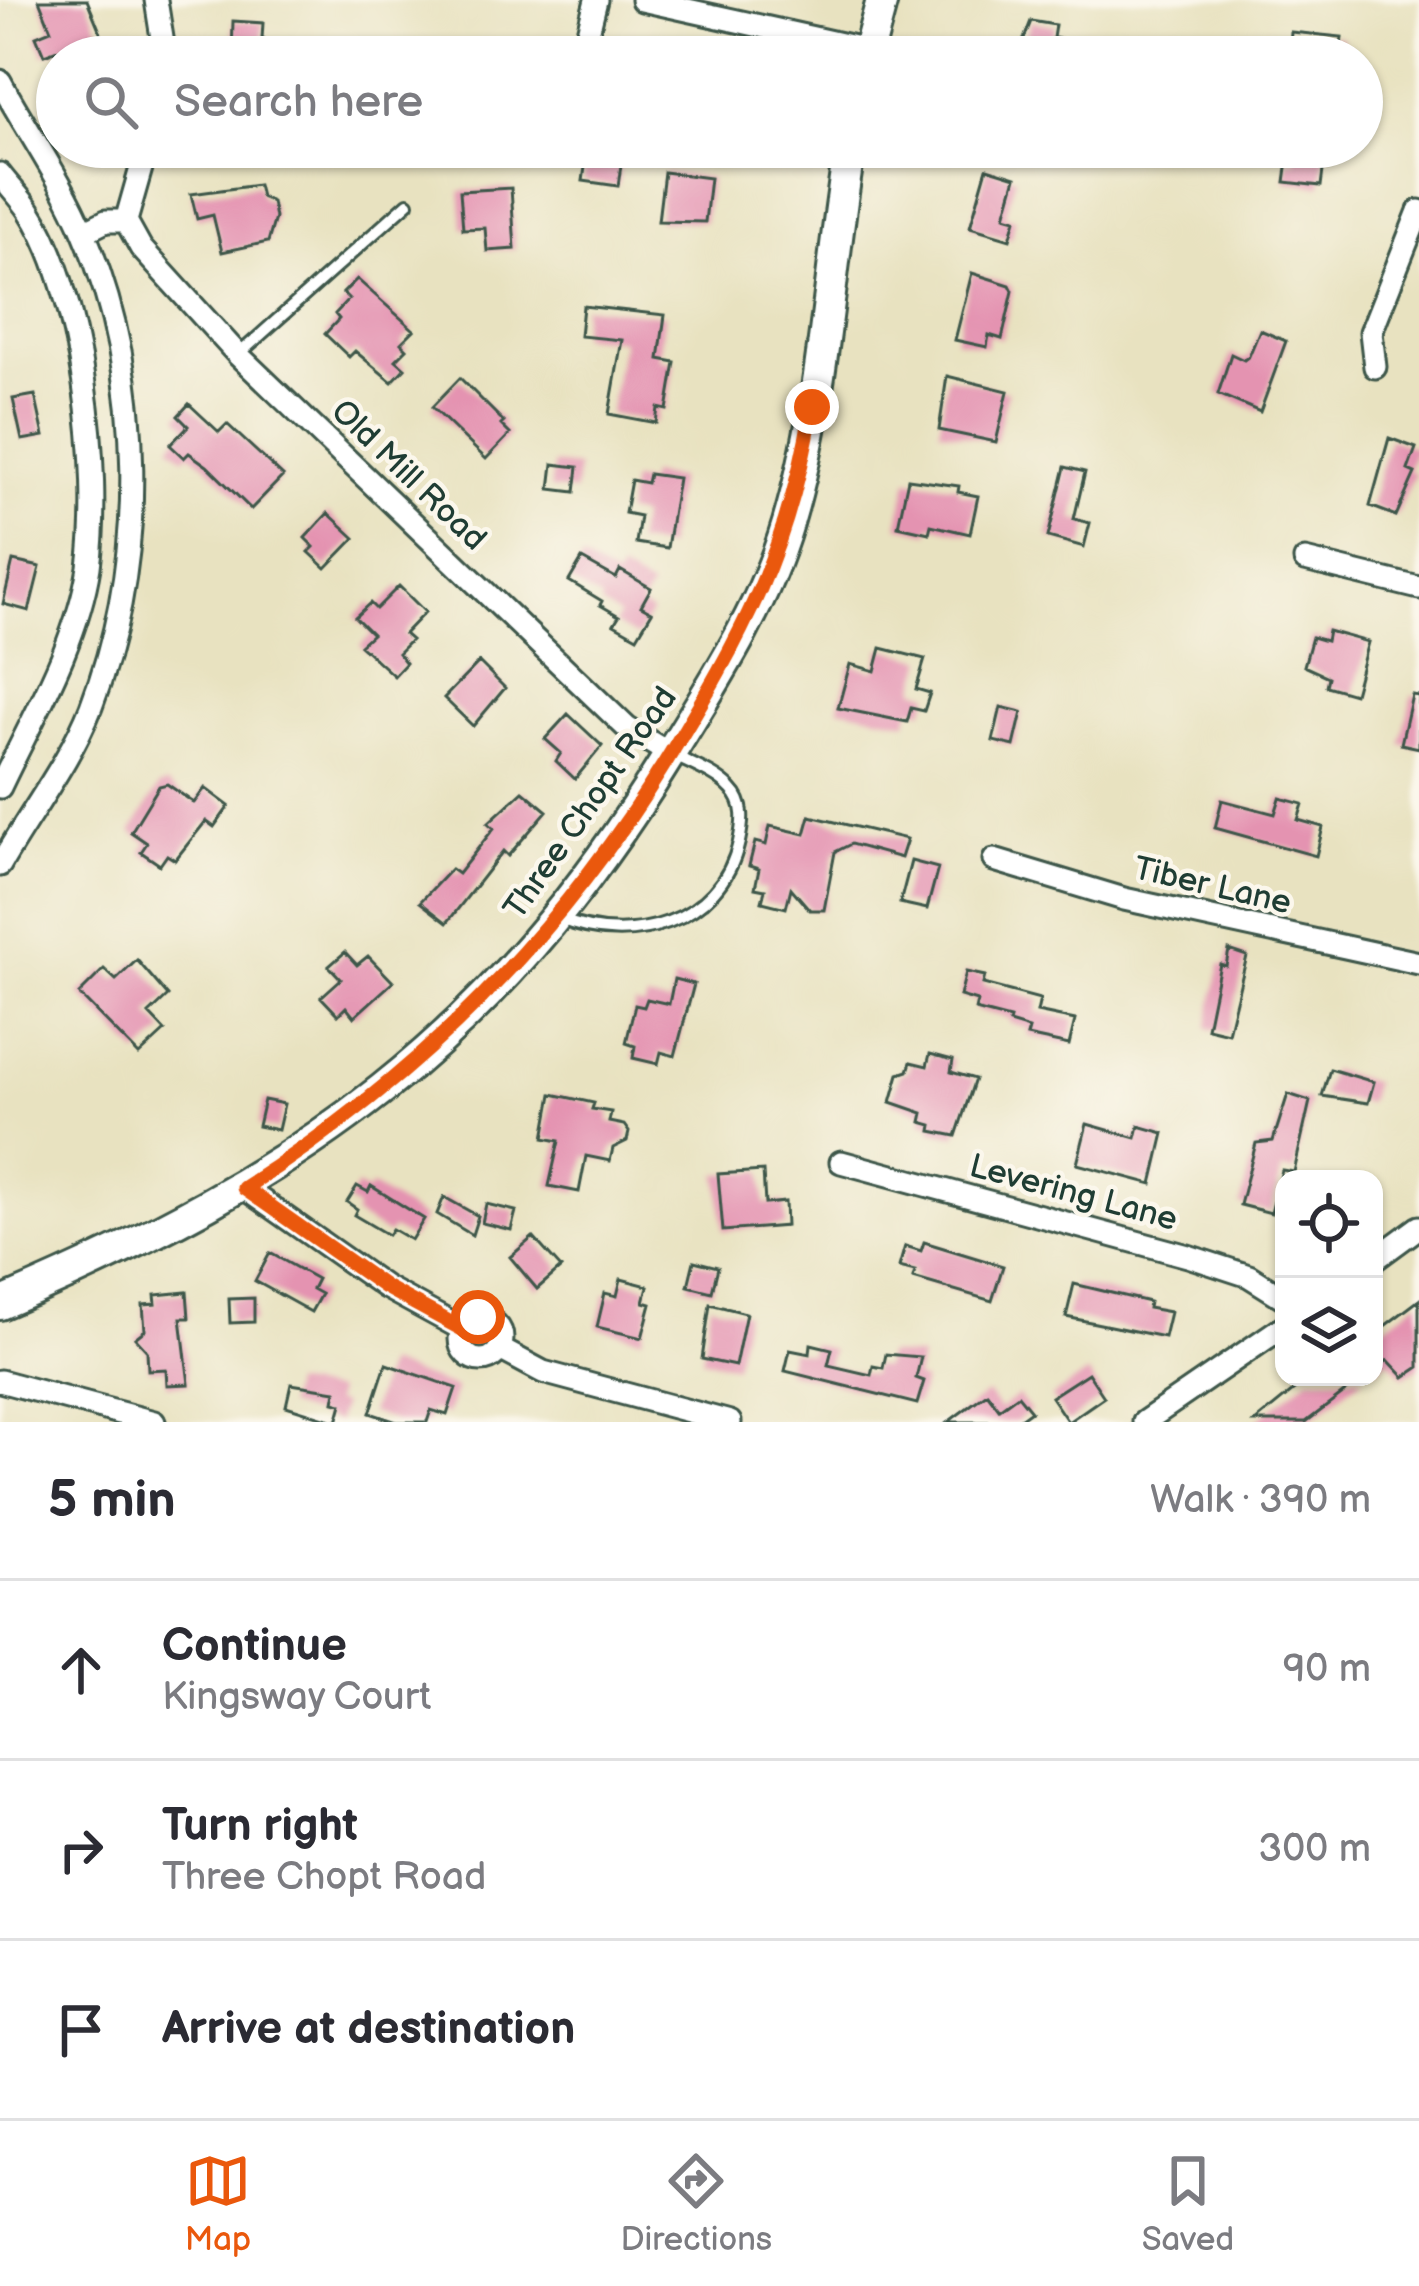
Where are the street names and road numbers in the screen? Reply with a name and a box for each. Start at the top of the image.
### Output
street label: Old Mill Road [323,392,494,559]
street label: Three Chopt Road [496,679,686,927]
street label: Tiber Lane [1130,848,1295,923]
street label: Levering Lane [965,1146,1182,1240]

